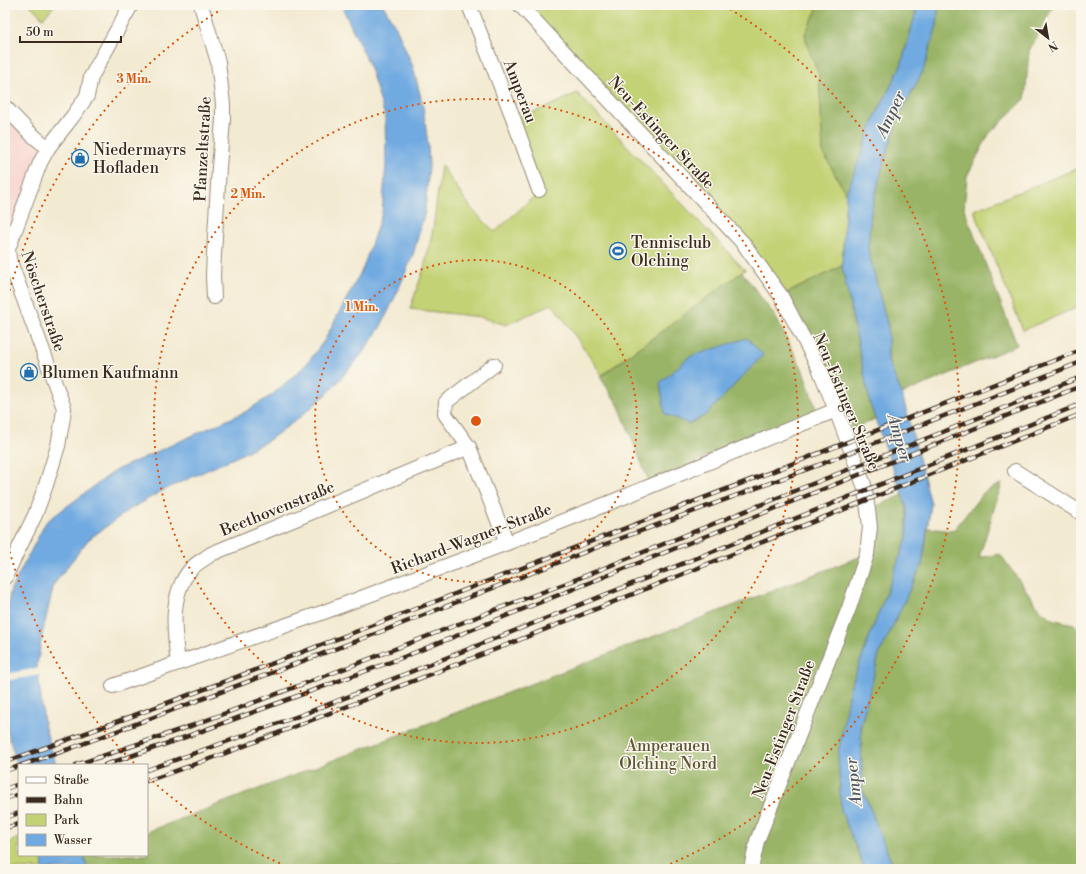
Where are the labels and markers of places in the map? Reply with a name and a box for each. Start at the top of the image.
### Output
place label: Niedermayrs Hofladen [93,140,186,178]
shop icon: Niedermayrs Hofladen [70,148,90,168]
place label: Tennisclub Olching [631,233,711,271]
sports icon: Tennisclub Olching [608,241,628,261]
shop icon: Blumen Kaufmann [19,362,39,382]
place label: Blumen Kaufmann [41,363,179,383]
centre of rings [469,414,483,428]

